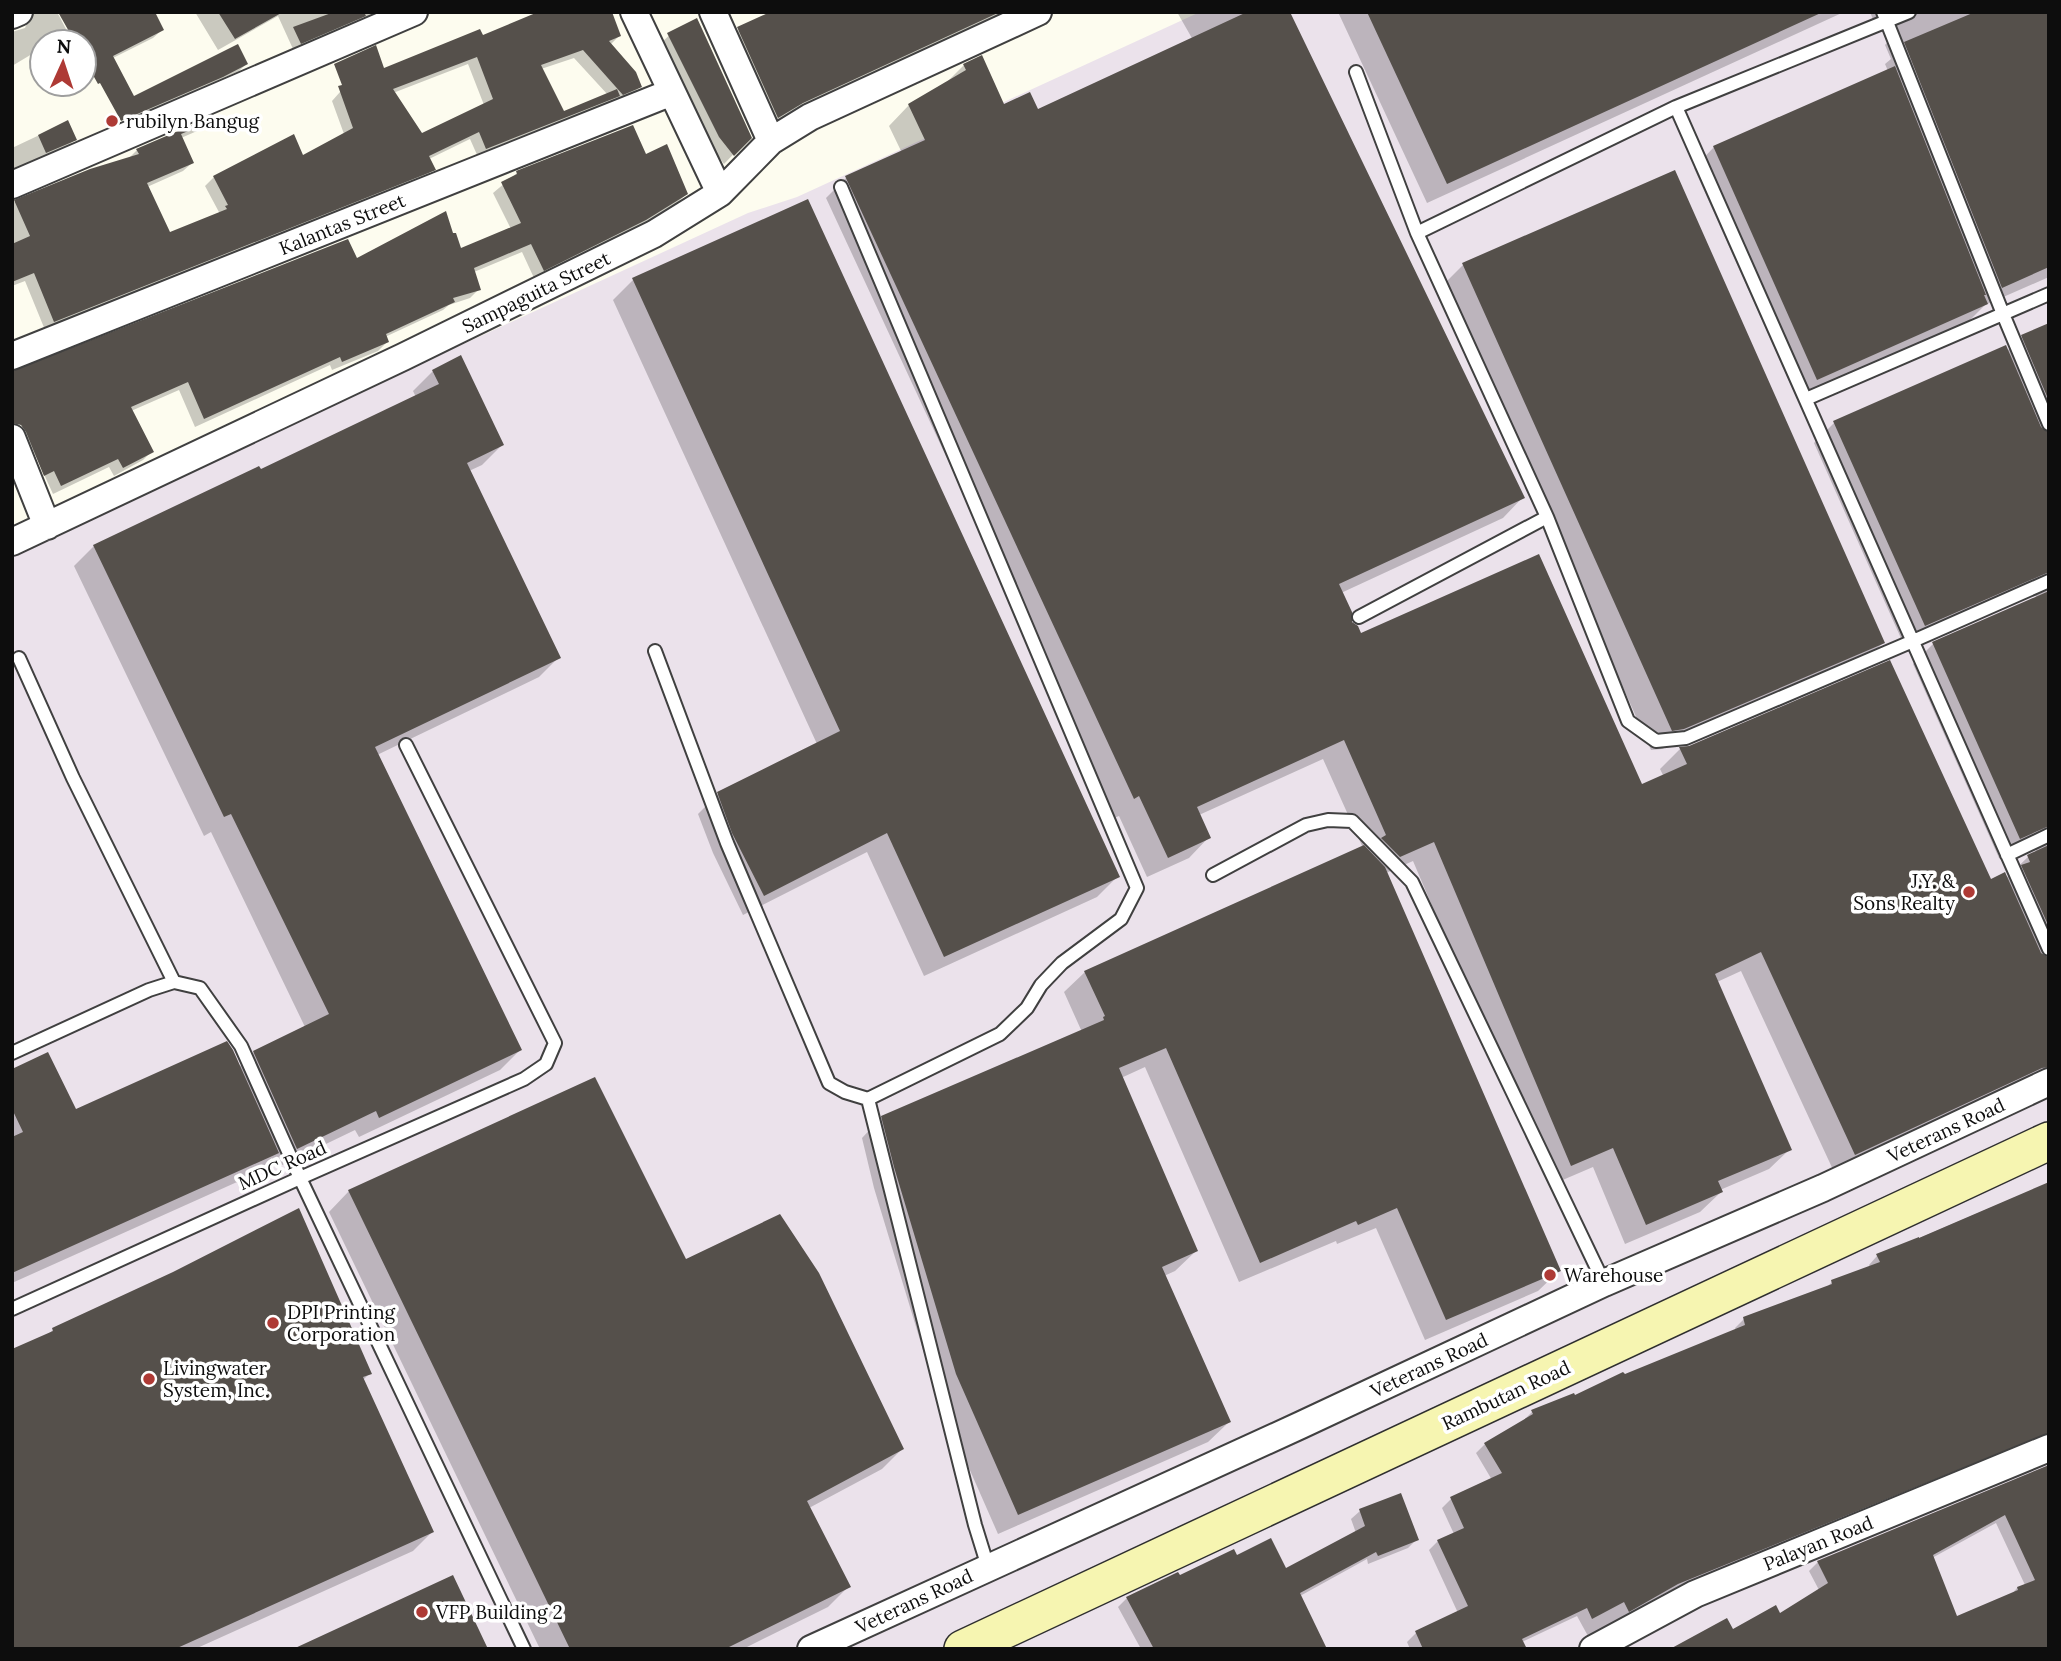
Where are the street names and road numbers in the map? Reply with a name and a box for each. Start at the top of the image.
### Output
street label: Kalantas Street [275,188,409,260]
street label: Sampaguita Street [458,245,615,338]
street label: Veterans Road [1883,1092,2009,1168]
street label: MDC Road [234,1135,330,1195]
street label: Veterans Road [1366,1327,1492,1403]
street label: Rambutan Road [1438,1355,1574,1435]
street label: Palayan Road [1760,1510,1876,1576]
street label: Veterans Road [851,1563,977,1639]

